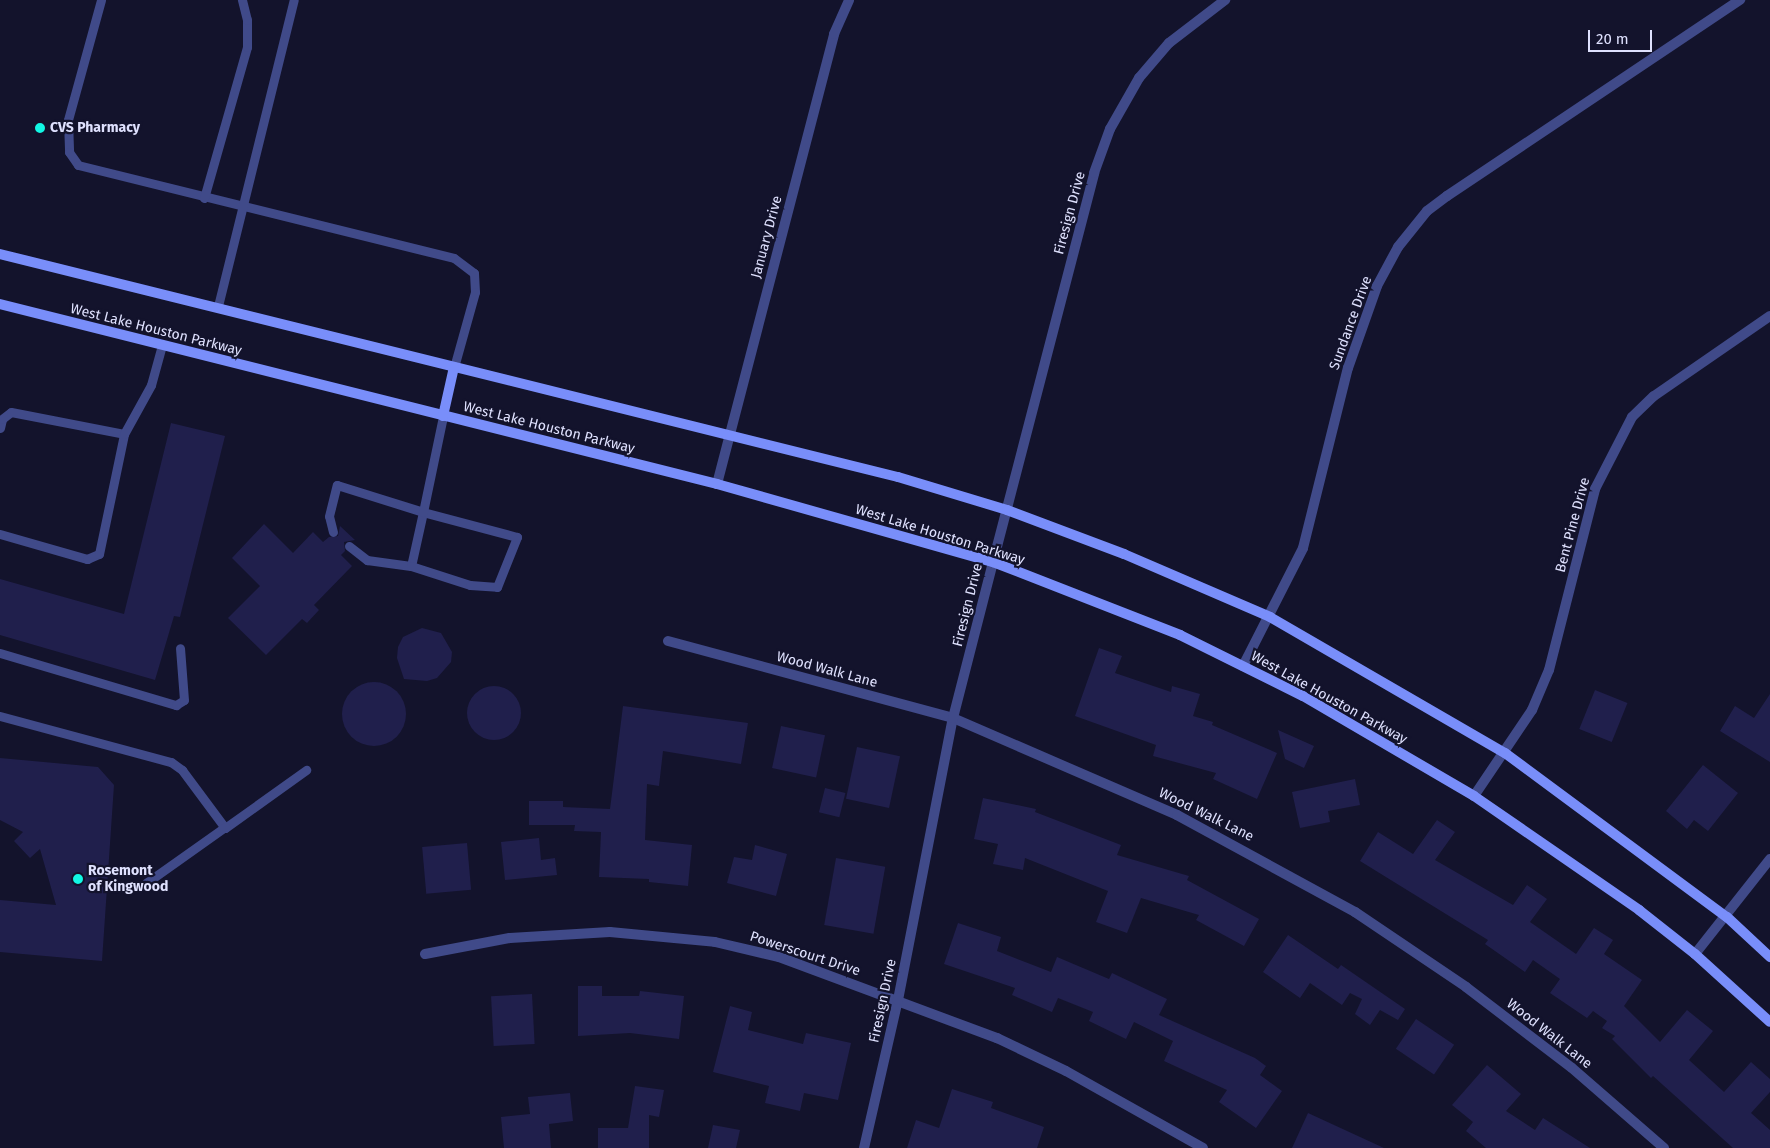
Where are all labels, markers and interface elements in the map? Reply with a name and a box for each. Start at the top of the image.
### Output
scale bar [1590,20,1654,52]
text: 20 m [1596,30,1629,48]
place label: CVS Pharmacy [50,120,140,136]
marker: CVS Pharmacy [34,122,46,134]
street label: Firesign Drive [1051,170,1089,256]
street label: January Drive [748,194,786,280]
street label: Sundance Drive [1326,274,1376,372]
street label: West Lake Houston Parkway [68,301,244,359]
street label: West Lake Houston Parkway [461,399,637,457]
street label: Bent Pine Drive [1552,476,1594,574]
street label: West Lake Houston Parkway [853,501,1027,569]
street label: Firesign Drive [950,562,986,648]
street label: Wood Walk Lane [775,648,879,692]
street label: West Lake Houston Parkway [1248,648,1410,748]
street label: Wood Walk Lane [1156,785,1256,845]
place label: Rosemont of Kingwood [88,863,168,896]
marker: Rosemont of Kingwood [72,873,84,885]
street label: Powerscourt Drive [748,928,862,980]
street label: Firesign Drive [866,957,900,1045]
street label: Wood Walk Lane [1503,995,1595,1073]

